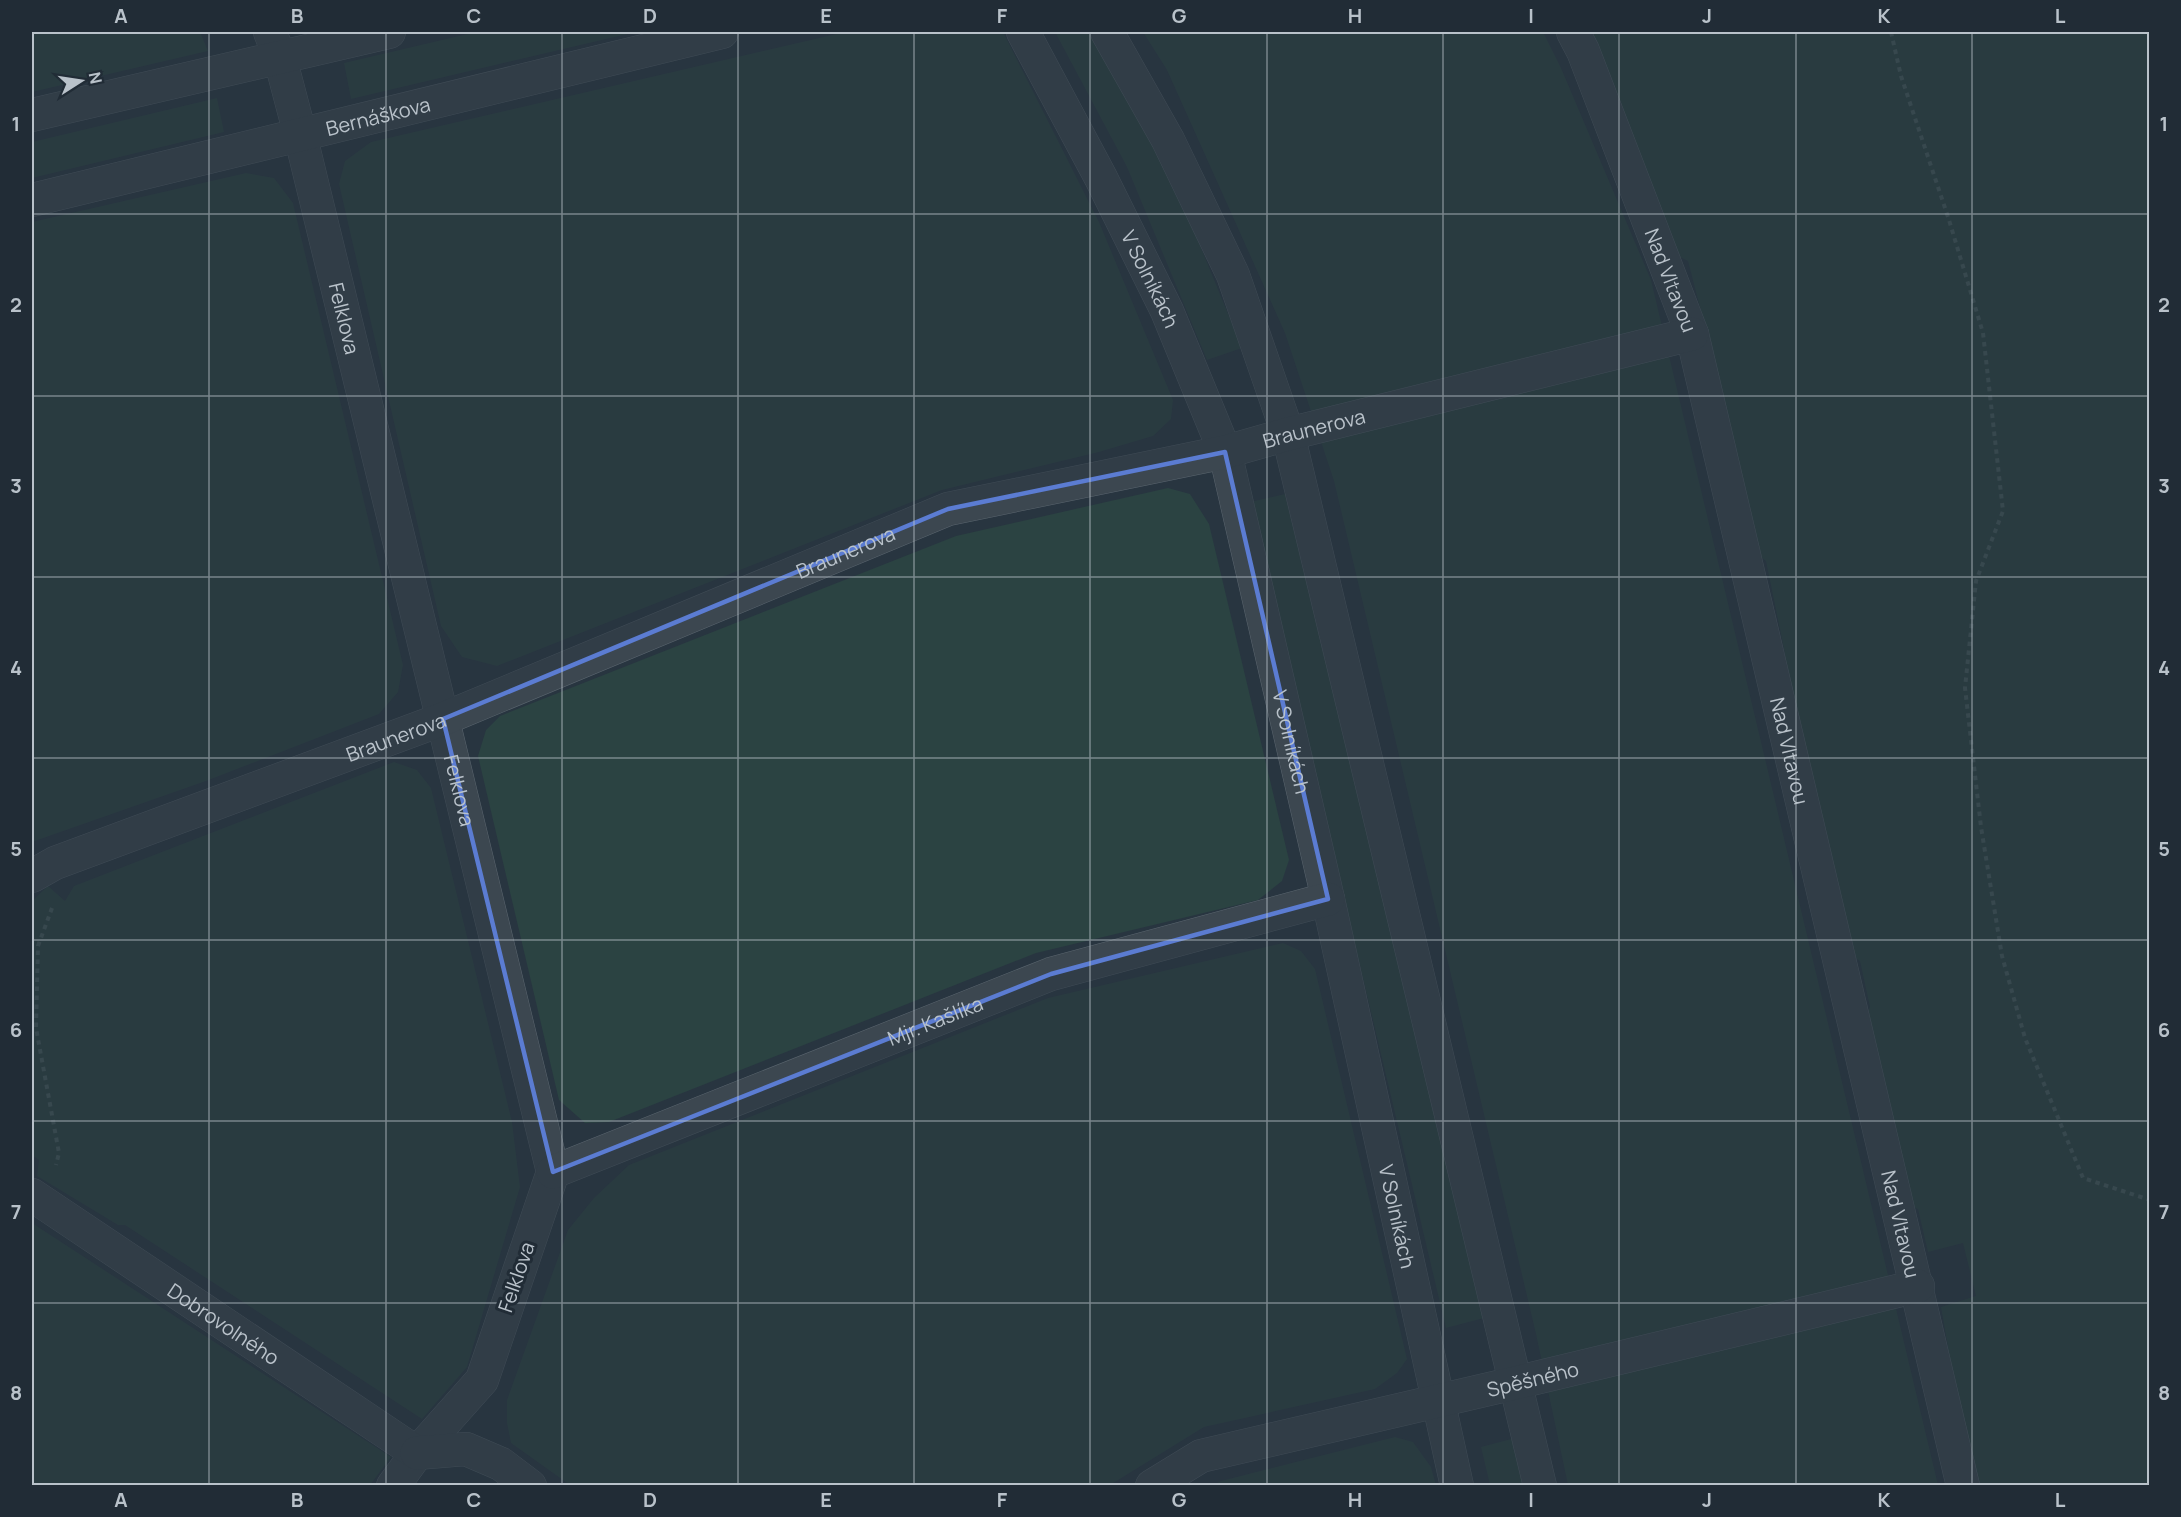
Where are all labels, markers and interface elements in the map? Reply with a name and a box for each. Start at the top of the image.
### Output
text: A [114,2,128,29]
text: B [291,2,304,29]
text: C [467,2,481,29]
text: D [643,2,657,29]
text: E [820,2,832,29]
text: F [997,2,1008,29]
text: G [1172,2,1187,29]
text: H [1348,2,1362,29]
text: I [1528,2,1534,29]
text: J [1702,2,1712,29]
text: K [1878,2,1891,29]
text: L [2055,2,2066,29]
north arrow [51,51,111,111]
text: N [84,70,108,86]
street label: Bernáškova [323,90,433,142]
text: 1 [12,110,20,137]
text: 1 [2160,110,2168,137]
street label: Nad Vltavou [1639,224,1703,336]
street label: V Solníkách [1115,225,1186,332]
street label: Felklova [323,280,367,357]
text: 2 [10,291,22,318]
text: 2 [2158,291,2170,318]
street label: Braunerova [1259,402,1368,454]
text: 3 [10,472,22,499]
text: 3 [2158,472,2170,499]
street label: Braunerova [792,519,899,584]
text: 4 [10,654,22,681]
text: 4 [2158,654,2170,681]
street label: V Solníkách [1267,687,1317,796]
street label: Nad Vltavou [1764,695,1816,807]
street label: Braunerova [342,706,450,767]
street label: Felklova [438,752,482,829]
text: 5 [10,835,22,862]
text: 5 [2158,835,2170,862]
street label: Mjr. Kašlíka [883,989,987,1051]
text: 6 [10,1016,22,1043]
text: 6 [2158,1016,2170,1043]
street label: V Solníkách [1373,1162,1422,1271]
street label: Nad Vltavou [1876,1168,1927,1280]
text: 7 [11,1198,21,1225]
text: 7 [2159,1198,2169,1225]
street label: Felklova [491,1238,541,1316]
street label: Dobrovolného [163,1276,285,1371]
street label: Spěšného [1484,1355,1582,1403]
text: 8 [10,1379,22,1406]
text: 8 [2158,1379,2170,1406]
text: A [114,1486,128,1513]
text: B [291,1486,304,1513]
text: C [467,1486,481,1513]
text: D [643,1486,657,1513]
text: E [820,1486,832,1513]
text: F [997,1486,1008,1513]
text: G [1172,1486,1187,1513]
text: H [1348,1486,1362,1513]
text: I [1528,1486,1534,1513]
text: J [1702,1486,1712,1513]
text: K [1878,1486,1891,1513]
text: L [2055,1486,2066,1513]

